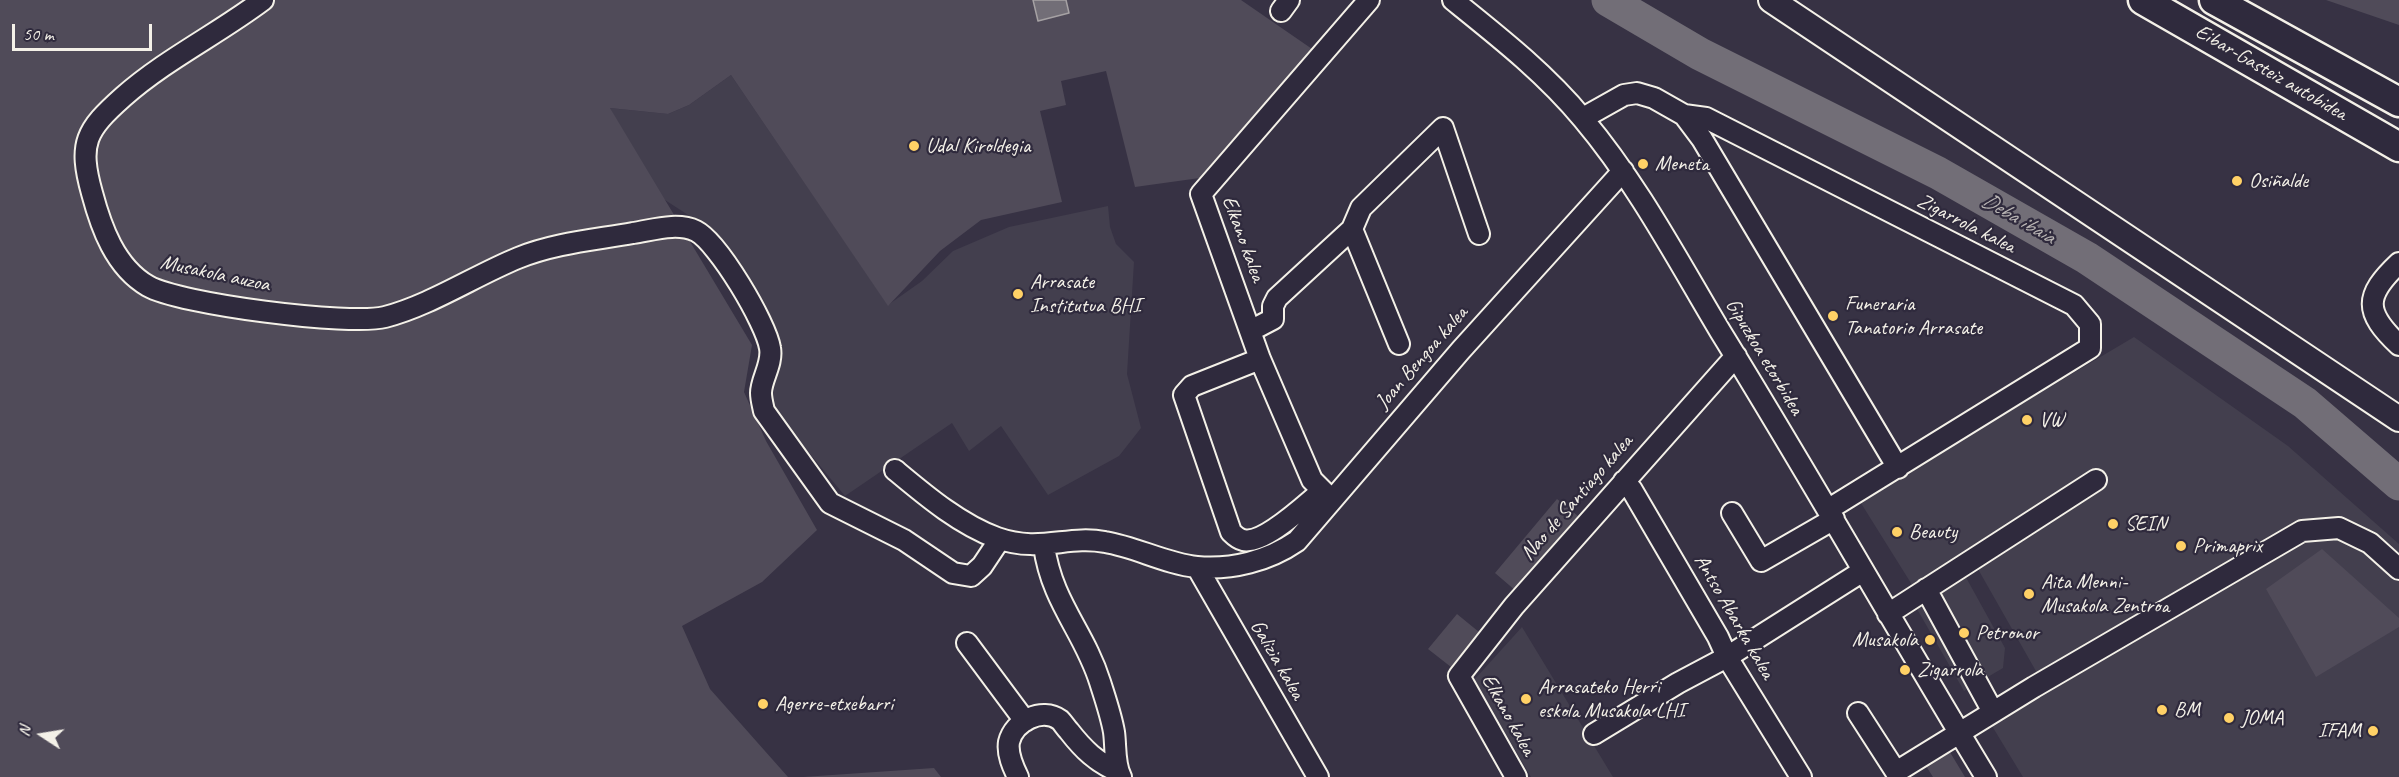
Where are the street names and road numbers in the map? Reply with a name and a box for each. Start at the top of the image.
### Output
street label: Eibar-Gasteiz autobidea [2191,19,2351,127]
street label: Zigarrola kalea [1913,189,2019,259]
street label: Elkano kalea [1216,193,1270,285]
street label: Musakola auzoa [158,250,272,298]
street label: Gipuzkoa etorbidea [1719,294,1809,420]
street label: Joan Bengoa kalea [1370,301,1474,415]
street label: Nao de Santiago kalea [1516,430,1638,566]
street label: Antso Abarka kalea [1688,550,1780,684]
street label: Galizia kalea [1244,616,1310,704]
street label: Elkano kalea [1475,670,1541,760]

